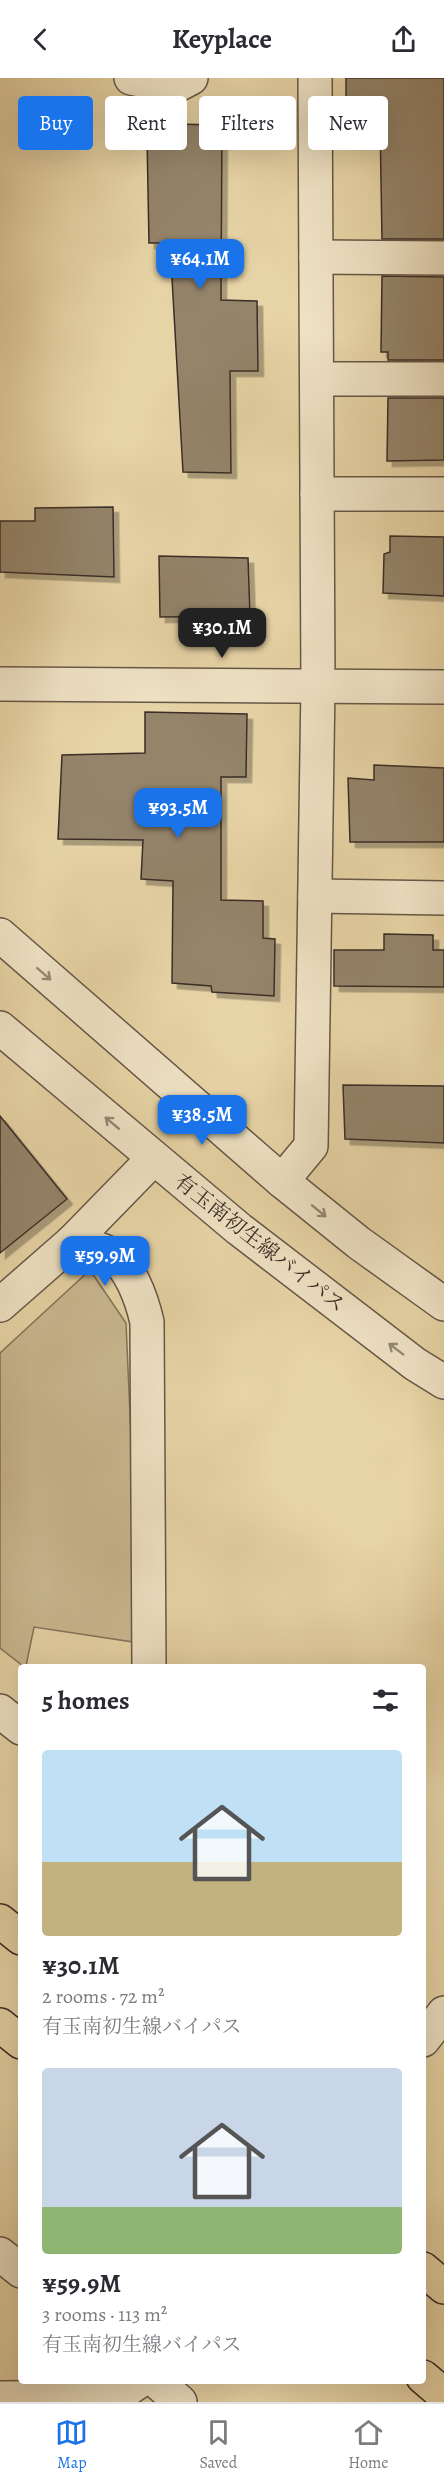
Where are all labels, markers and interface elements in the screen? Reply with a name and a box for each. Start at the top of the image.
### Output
text: Keyplace [172,21,272,57]
icon: back [24,23,57,56]
icon: share [387,23,420,56]
chip: Buy [18,96,93,150]
chip: Rent [105,96,187,150]
chip: Filters [199,96,296,150]
chip: New [308,96,388,150]
pin: ¥64.1M [151,239,249,290]
text: ¥64.1M [170,245,230,272]
pin: ¥30.1M [173,608,271,659]
text: ¥30.1M [192,614,252,641]
pin: ¥93.5M [129,788,227,839]
text: ¥93.5M [148,794,208,821]
one-way arrow [36,967,51,981]
pin: ¥38.5M [153,1095,251,1146]
text: ¥38.5M [172,1101,232,1128]
one-way arrow [105,1116,120,1130]
street label: 有玉南初生線バイパス [169,1167,351,1319]
one-way arrow [311,1204,327,1217]
pin: ¥59.9M [56,1236,154,1287]
text: ¥59.9M [75,1242,135,1269]
one-way arrow [388,1343,404,1355]
text: 5 homes [42,1683,130,1718]
icon: filters [369,1684,402,1717]
icon: home [168,1789,276,1897]
text: ¥30.1M [42,1948,120,1983]
text: 2 rooms · 72 m² [42,1983,164,2010]
text: 有玉南初生線バイパス [42,2013,242,2040]
icon: home [168,2107,276,2215]
text: ¥59.9M [42,2266,121,2301]
text: 3 rooms · 113 m² [42,2301,167,2328]
text: 有玉南初生線バイパス [42,2331,242,2358]
tab: Map [55,2416,88,2474]
tab: Saved [199,2416,237,2474]
tab: Home [348,2416,389,2474]

